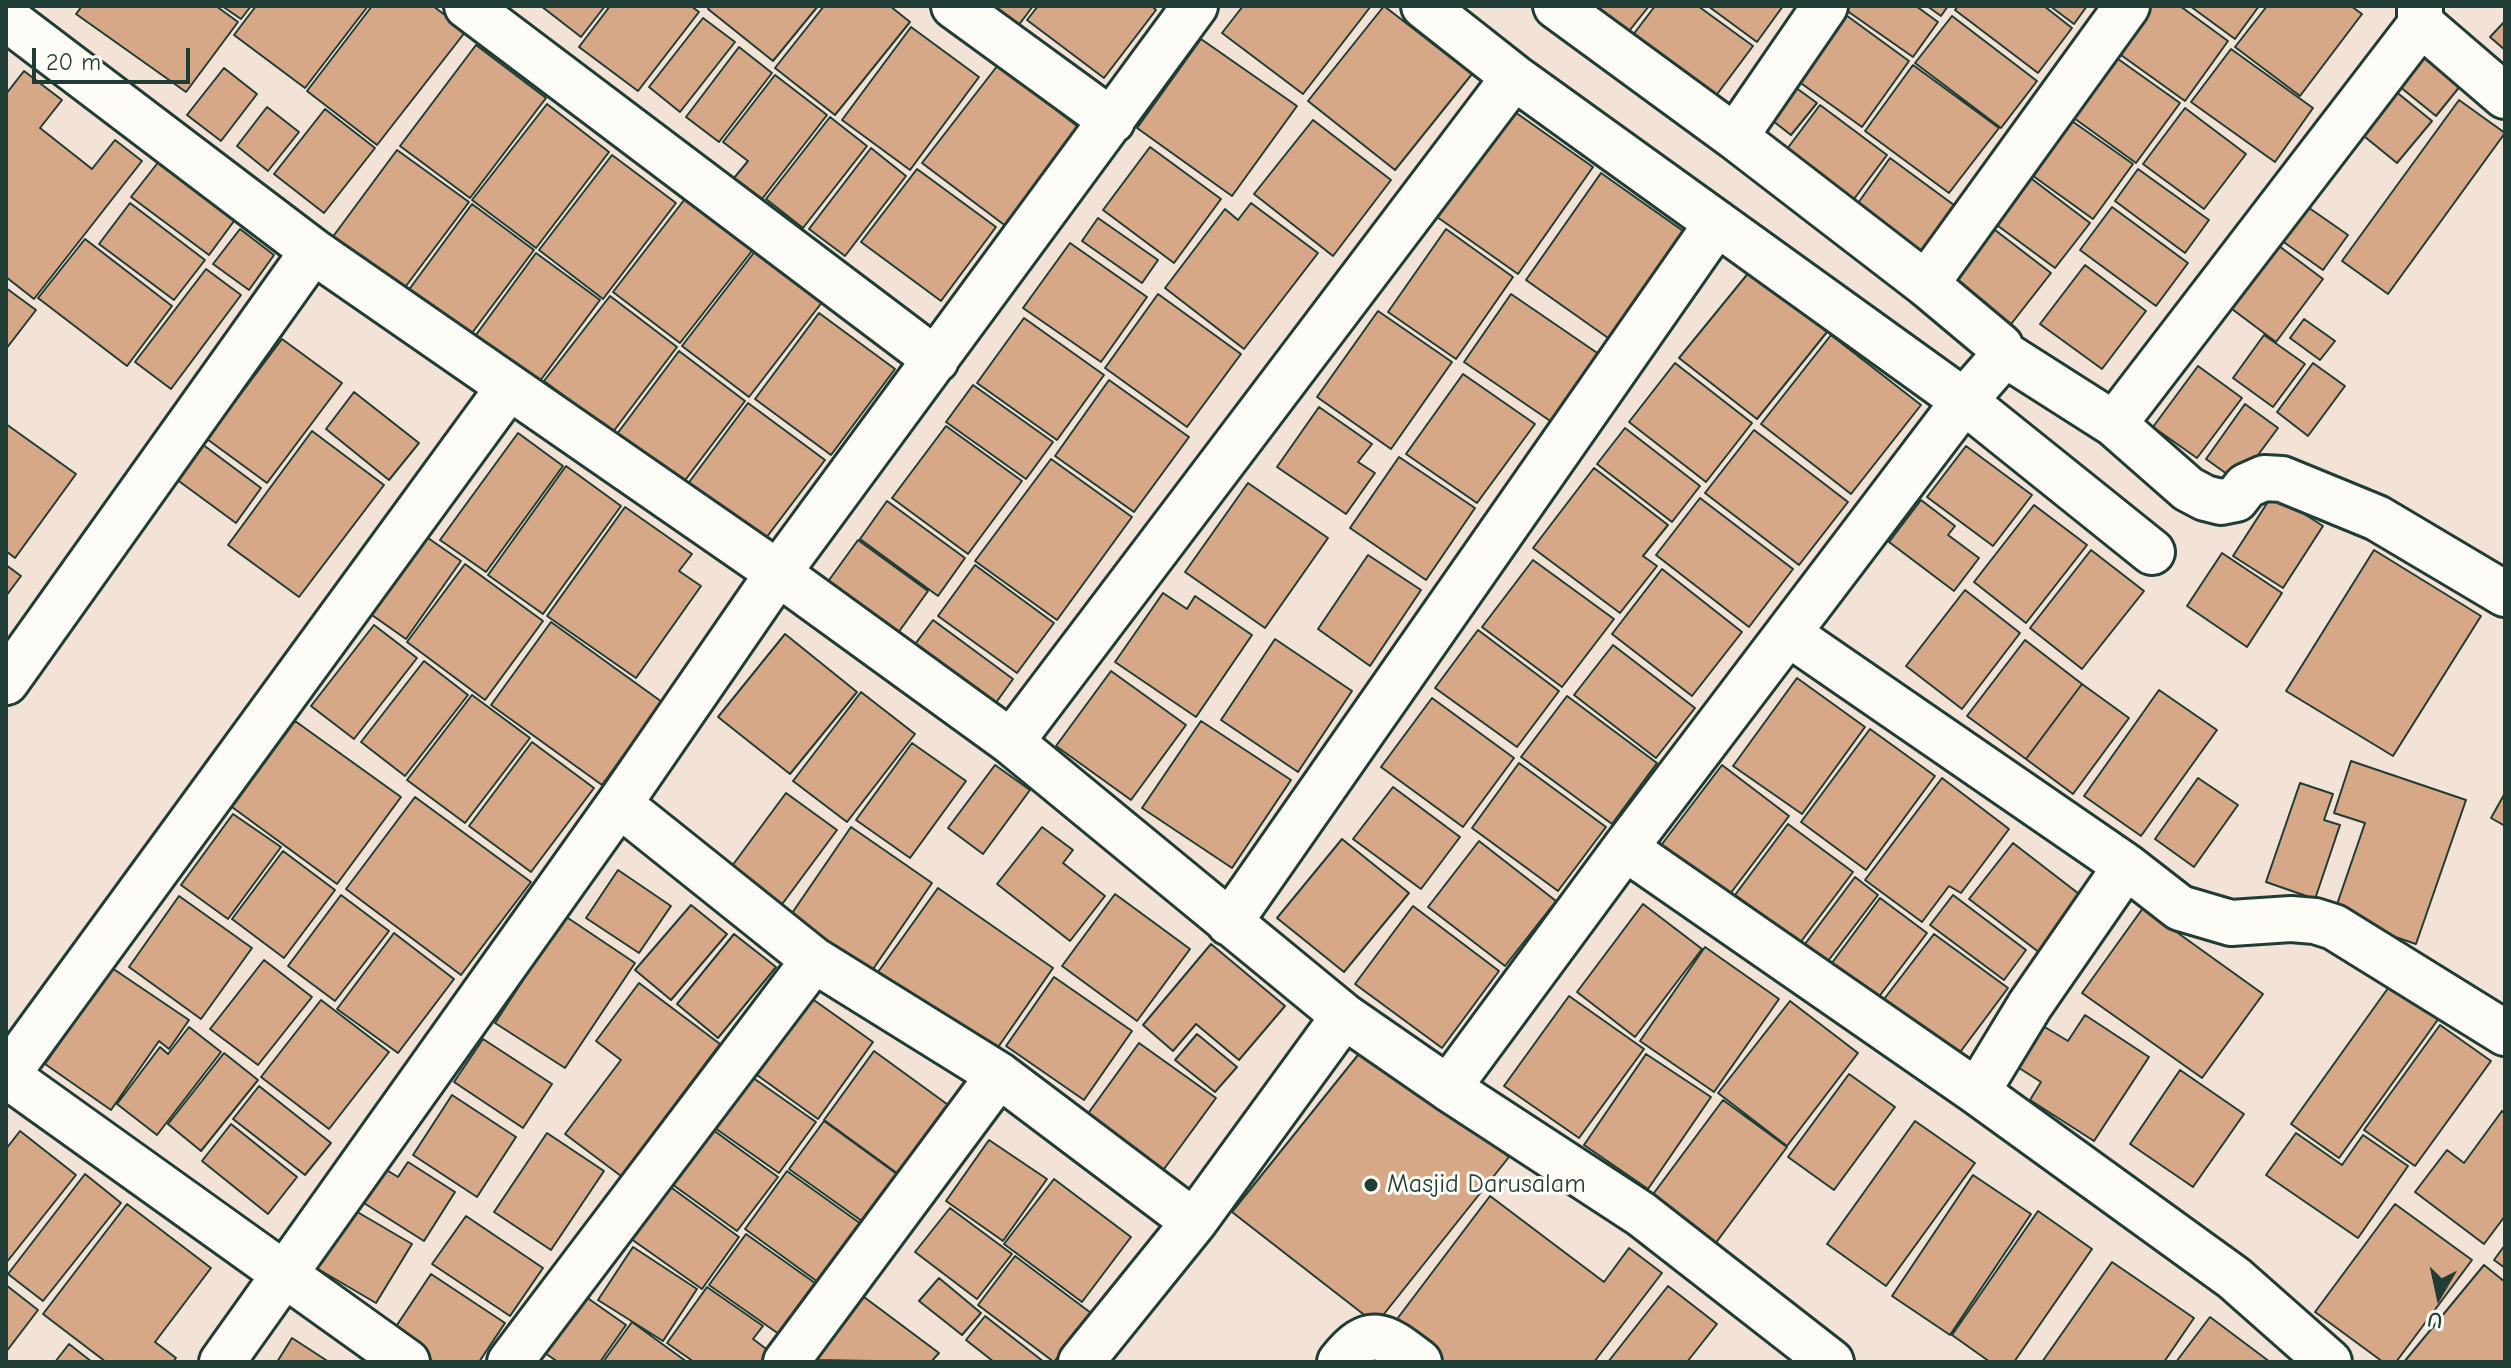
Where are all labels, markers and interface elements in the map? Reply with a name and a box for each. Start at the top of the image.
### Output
scale bar [36,32,194,82]
text: 20 m [46,48,101,76]
place label: Masjid Darusalam [1387,1169,1586,1201]
marker: Masjid Darusalam [1362,1176,1380,1194]
north arrow [2399,1256,2479,1336]
text: U [2426,1306,2445,1334]

